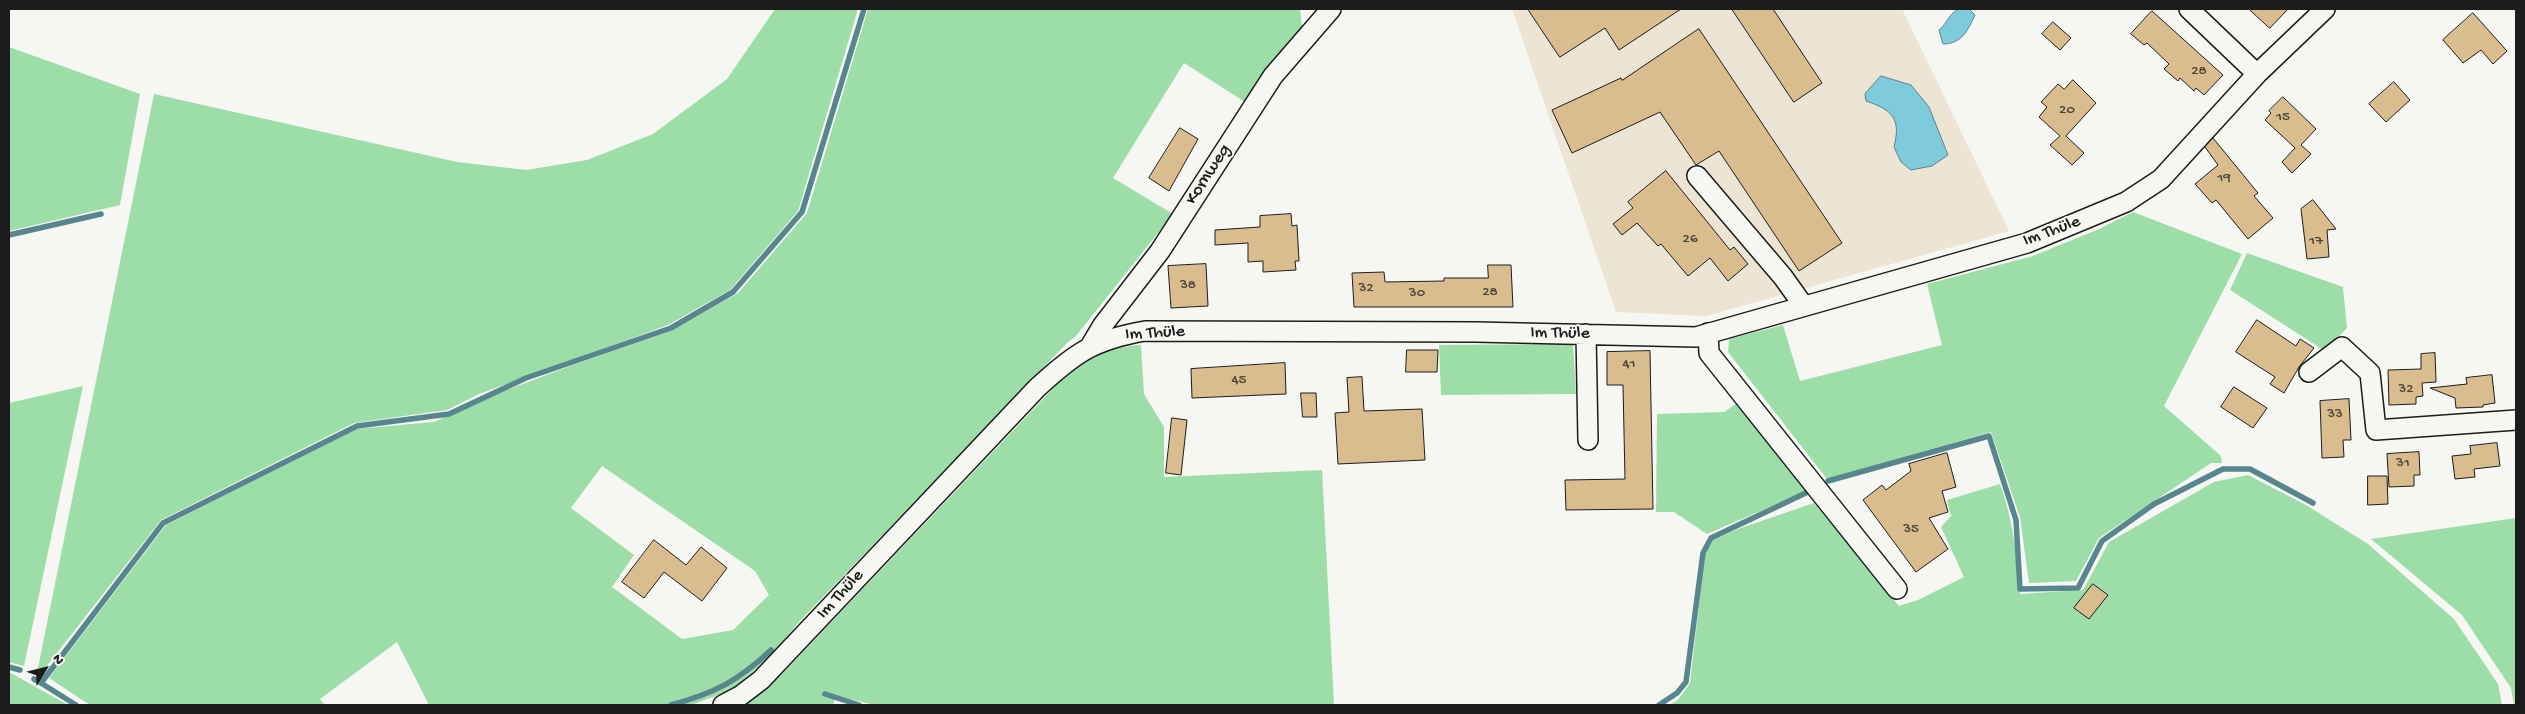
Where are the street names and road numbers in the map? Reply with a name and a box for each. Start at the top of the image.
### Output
street label: Kornweg [1182,141,1236,209]
street label: Im Thüle [2020,212,2084,252]
street label: Im Thüle [1125,322,1185,346]
street label: Im Thüle [1530,323,1590,345]
street label: Im Thüle [813,566,869,624]

